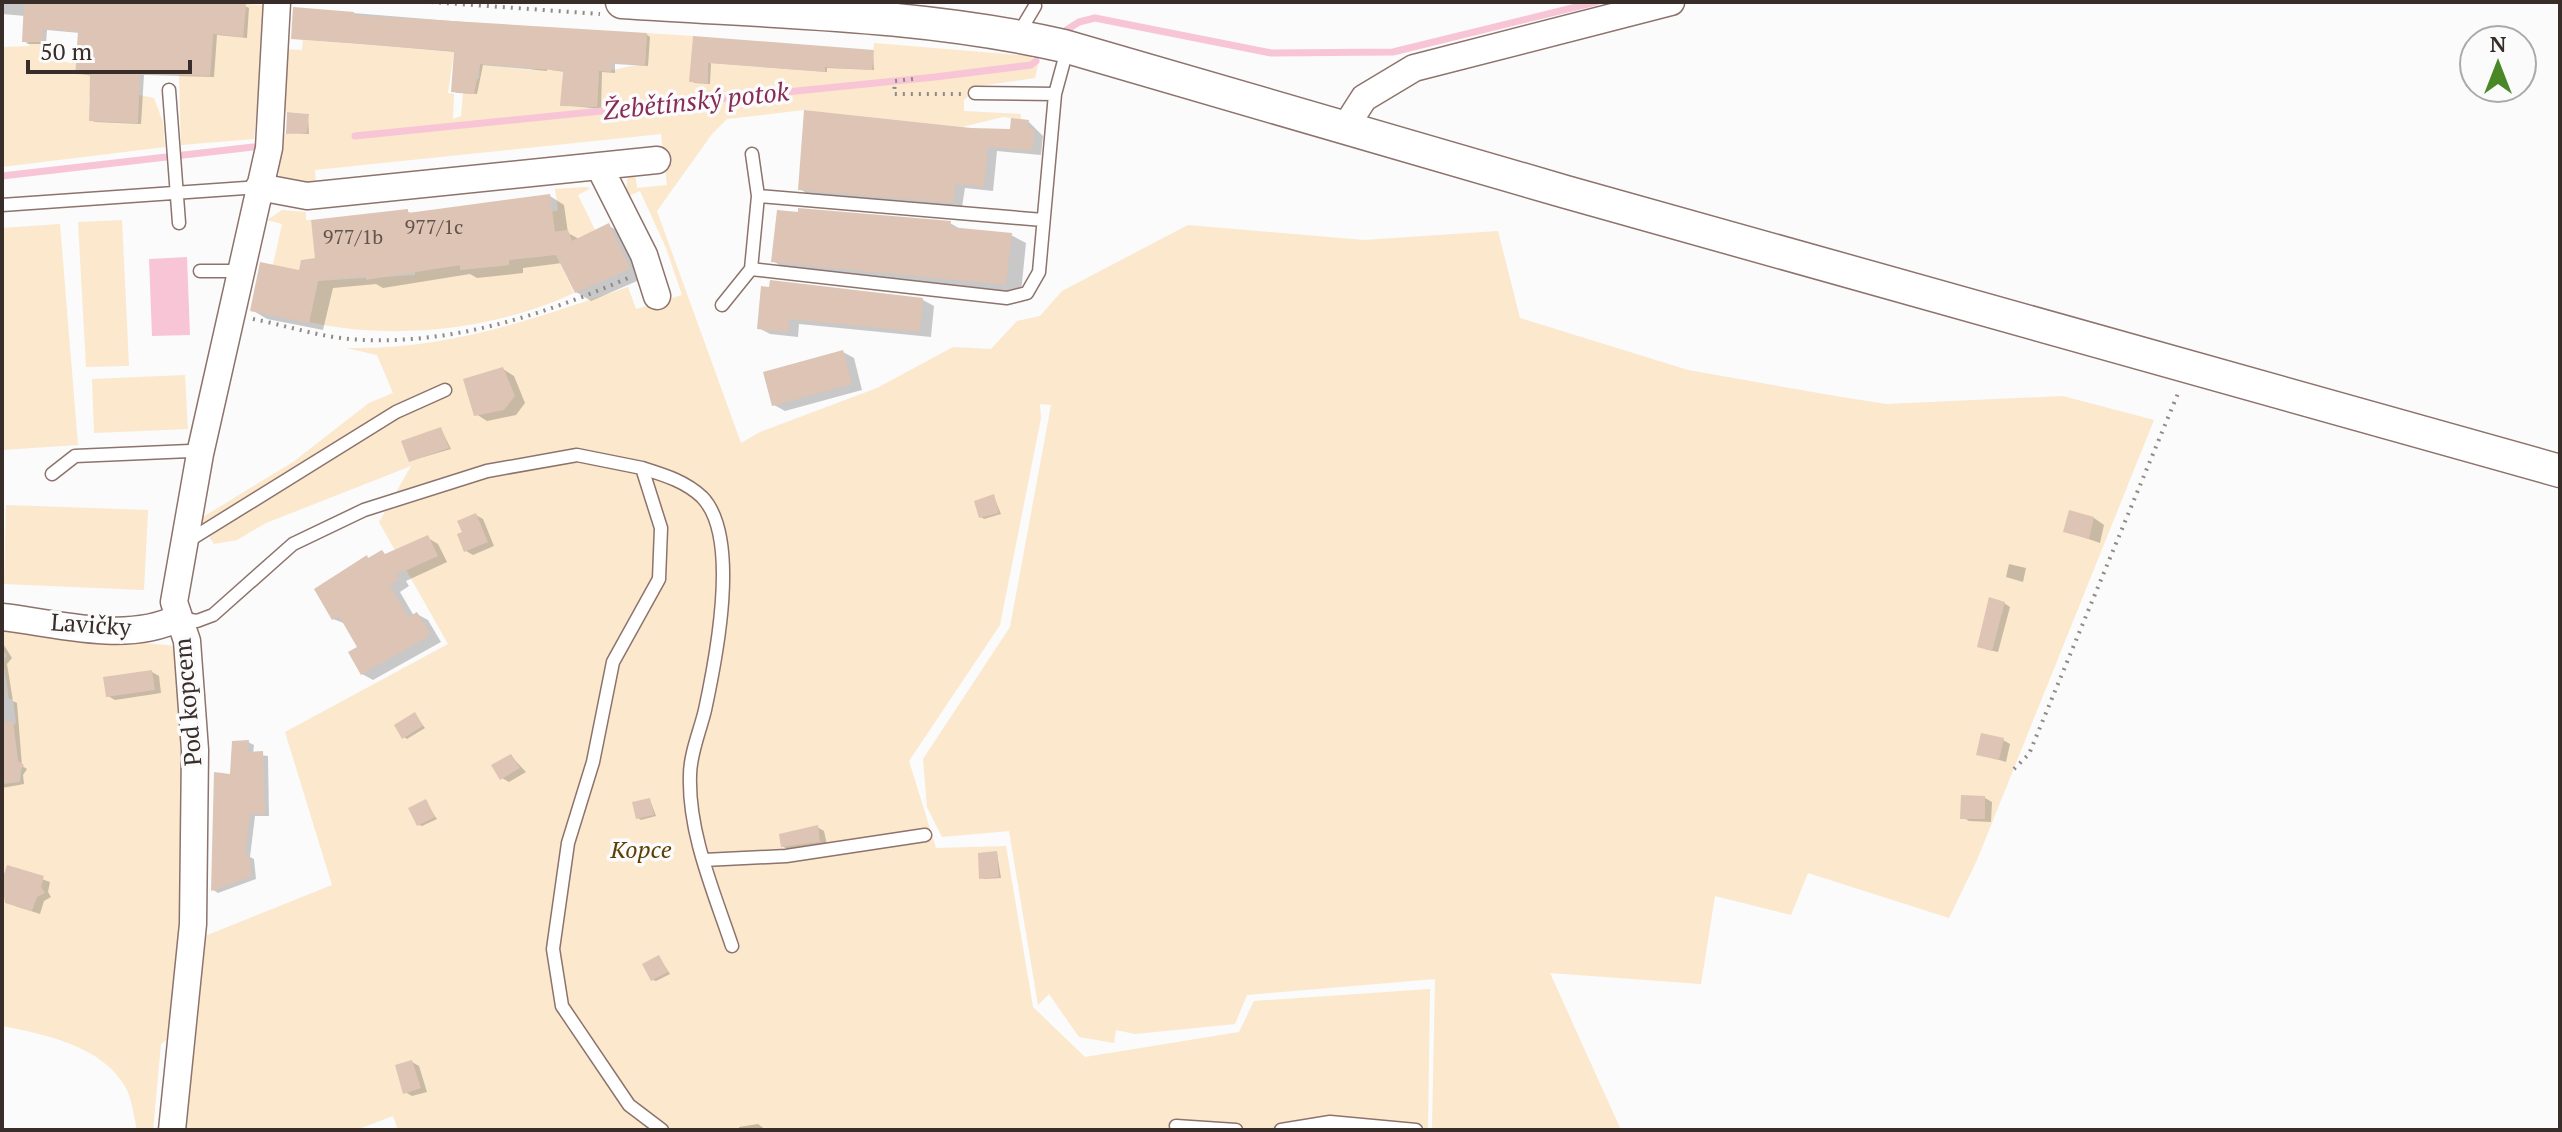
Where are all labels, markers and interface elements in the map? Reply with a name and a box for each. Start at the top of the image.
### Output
scale bar [28,24,190,74]
north arrow [2458,24,2538,104]
text: N [2490,29,2507,58]
text: 50 m [40,35,92,67]
water label: Žebětínský potok [601,73,791,127]
house number: 977/1c [405,213,463,240]
house number: 977/1b [323,223,383,250]
street label: Lavičky [50,605,133,643]
street label: Pod kopcem [165,636,209,767]
park label: Kopce [609,833,672,865]

